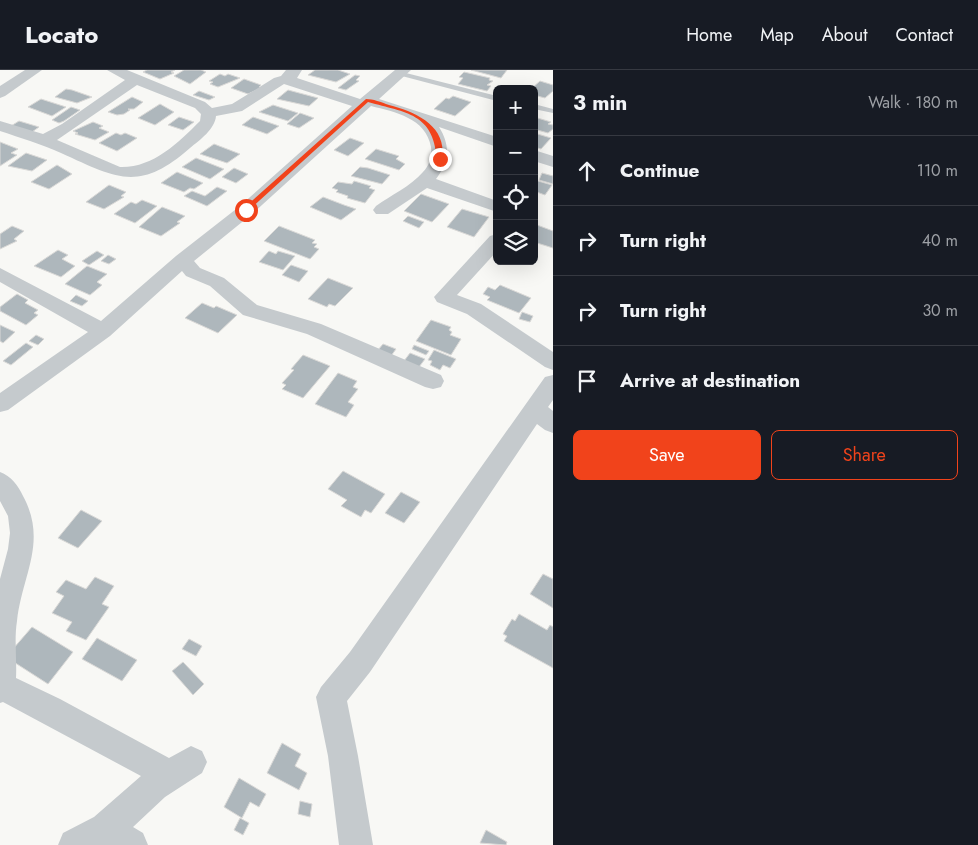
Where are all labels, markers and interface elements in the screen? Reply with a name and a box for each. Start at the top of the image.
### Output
text: Locato [25,17,98,52]
text: Home [686,22,732,48]
text: Map [760,22,794,48]
text: About [822,22,867,48]
text: Contact [895,22,953,48]
map controls [493,85,538,265]
button: + [493,85,538,130]
text: 3 min [573,88,627,118]
text: Walk · 180 m [868,91,958,114]
button: − [493,130,538,175]
route end [429,148,452,171]
icon: ahead [573,157,601,185]
text: Continue [620,157,699,184]
text: 110 m [917,159,958,182]
button: locate [493,175,538,220]
route start [235,199,258,222]
button: layers [493,220,538,265]
icon: right [573,227,601,255]
text: Turn right [620,227,706,254]
text: 40 m [922,229,958,252]
icon: right [573,297,601,325]
text: Turn right [620,297,706,324]
text: 30 m [922,299,958,322]
icon: arrive [573,367,601,395]
text: Arrive at destination [620,367,800,394]
button: Save [573,430,761,480]
button: Share [771,430,958,480]

